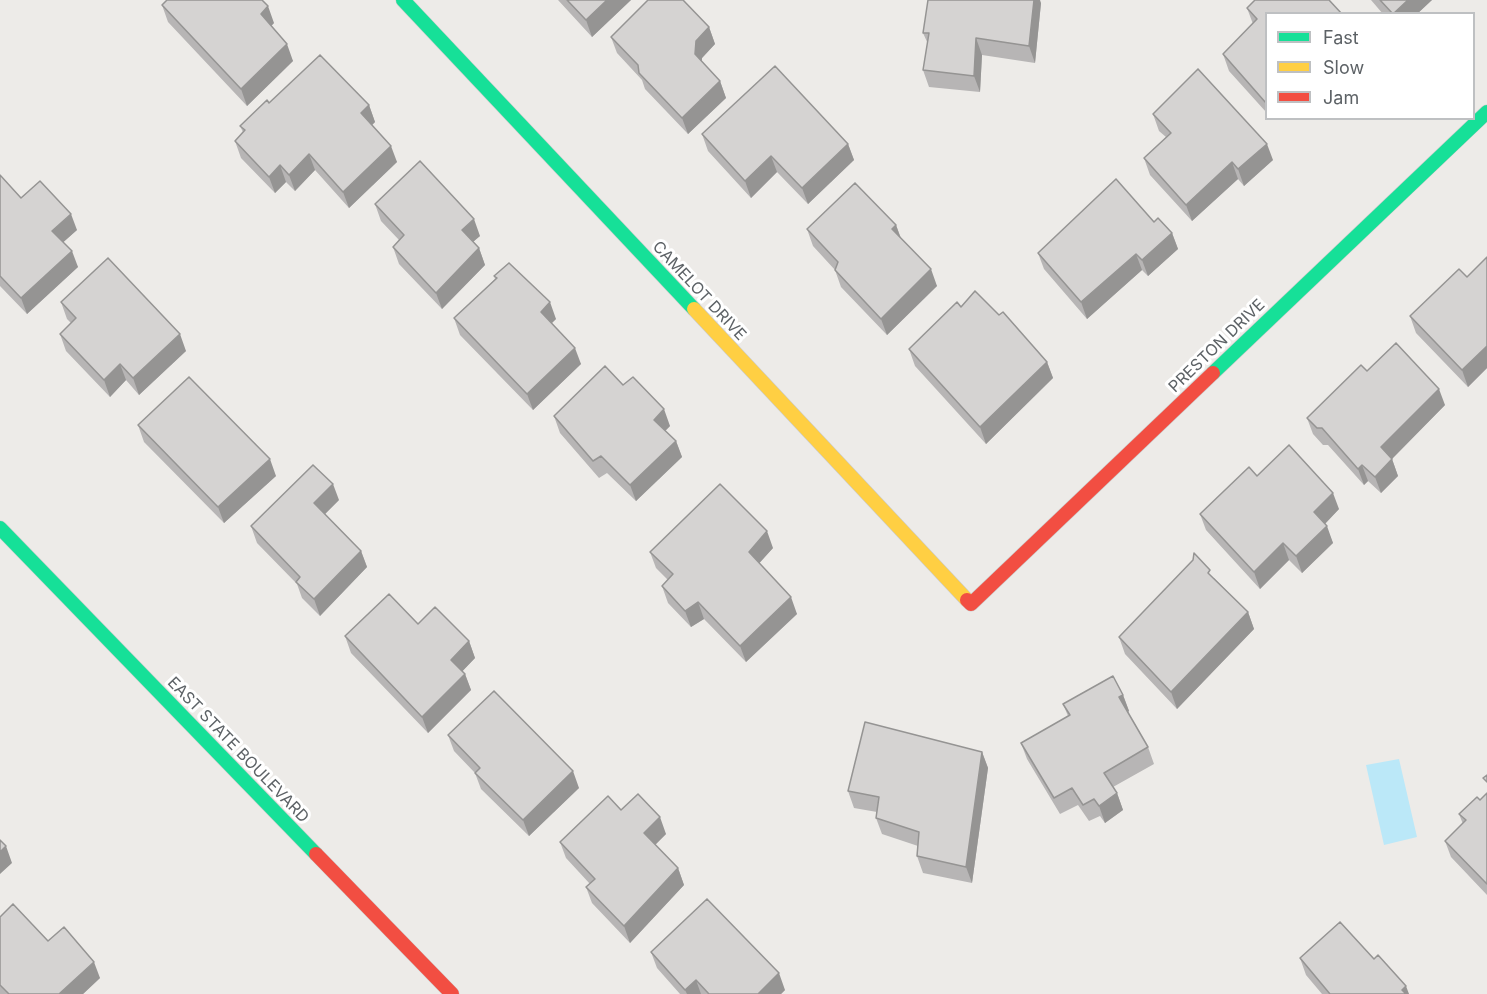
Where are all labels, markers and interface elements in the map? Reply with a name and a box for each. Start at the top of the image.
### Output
legend [1265,12,1475,120]
text: Fast [1323,27,1359,48]
text: Slow [1323,57,1364,78]
text: Jam [1323,87,1359,108]
street label: CAMELOT DRIVE [648,237,750,345]
street label: PRESTON DRIVE [1165,295,1269,397]
street label: EAST STATE BOULEVARD [163,673,313,827]

